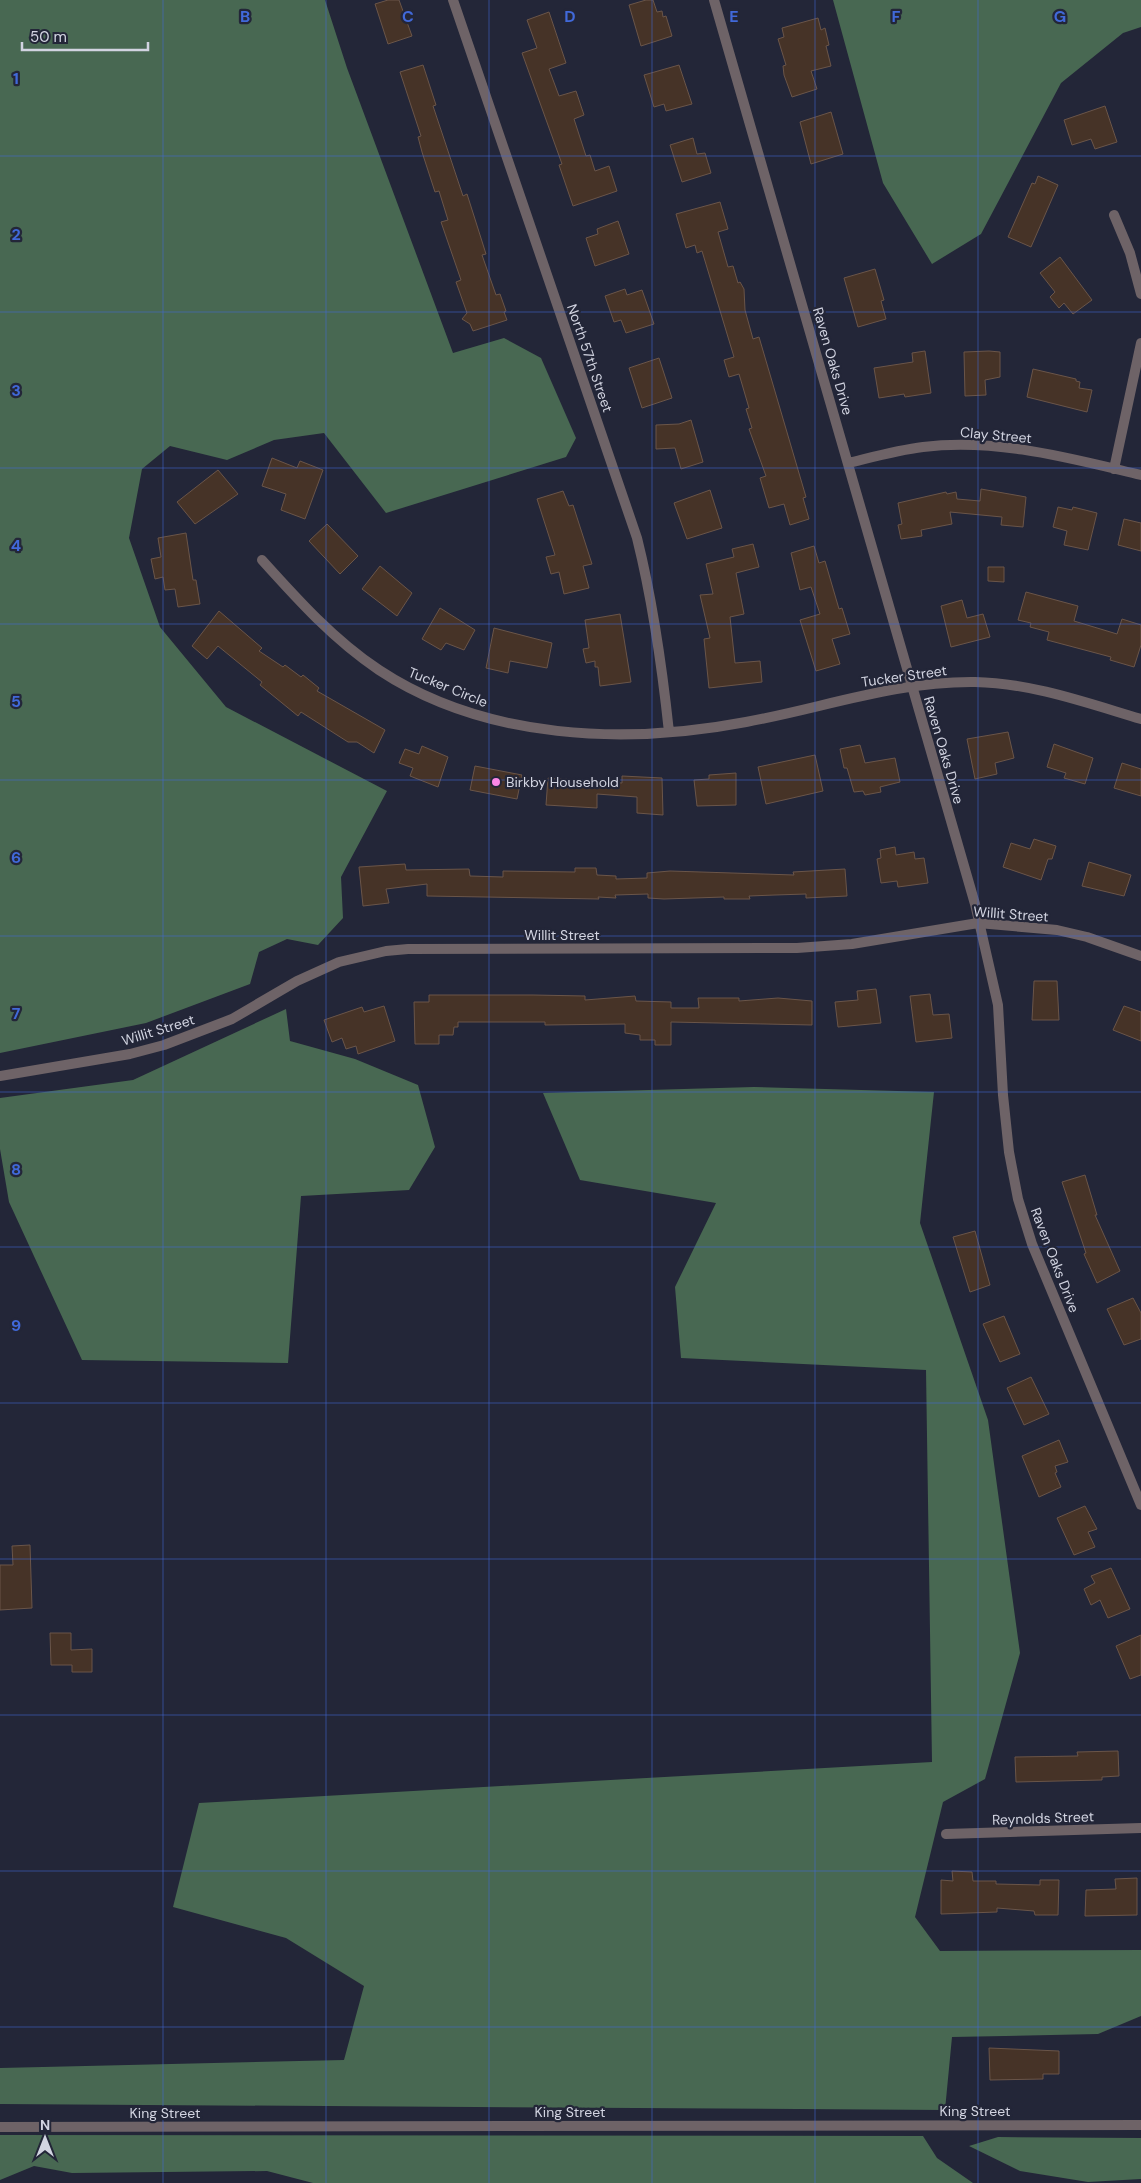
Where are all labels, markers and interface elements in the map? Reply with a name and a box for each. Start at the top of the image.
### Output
text: B [240,6,250,27]
text: C [402,6,414,27]
text: D [564,6,576,27]
text: E [729,6,739,27]
text: F [892,6,901,27]
text: G [1054,6,1066,27]
scale bar [22,20,149,52]
text: 50 m [30,27,67,47]
text: 1 [13,68,19,89]
text: 2 [11,224,21,245]
street label: North 57th Street [563,302,617,414]
street label: Raven Oaks Drive [809,305,857,417]
text: 3 [11,380,21,401]
street label: Clay Street [959,423,1033,447]
text: 4 [11,535,21,556]
street label: Tucker Street [860,661,948,691]
street label: Tucker Circle [406,663,490,711]
text: 5 [11,691,21,712]
street label: Raven Oaks Drive [920,694,968,806]
place label: Birkby Household [506,773,619,791]
marker: Birkby Household [490,776,502,788]
text: 6 [11,847,21,868]
street label: Willit Street [973,902,1049,926]
street label: Willit Street [524,926,600,944]
text: 7 [12,1003,21,1024]
street label: Willit Street [119,1010,197,1050]
text: 8 [11,1159,21,1180]
street label: Raven Oaks Drive [1027,1205,1083,1315]
text: 9 [11,1315,21,1336]
street label: Reynolds Street [992,1807,1094,1829]
street label: King Street [940,2102,1010,2120]
street label: King Street [535,2103,605,2121]
street label: King Street [130,2104,200,2122]
north arrow [20,2113,70,2163]
text: N [40,2116,50,2134]

